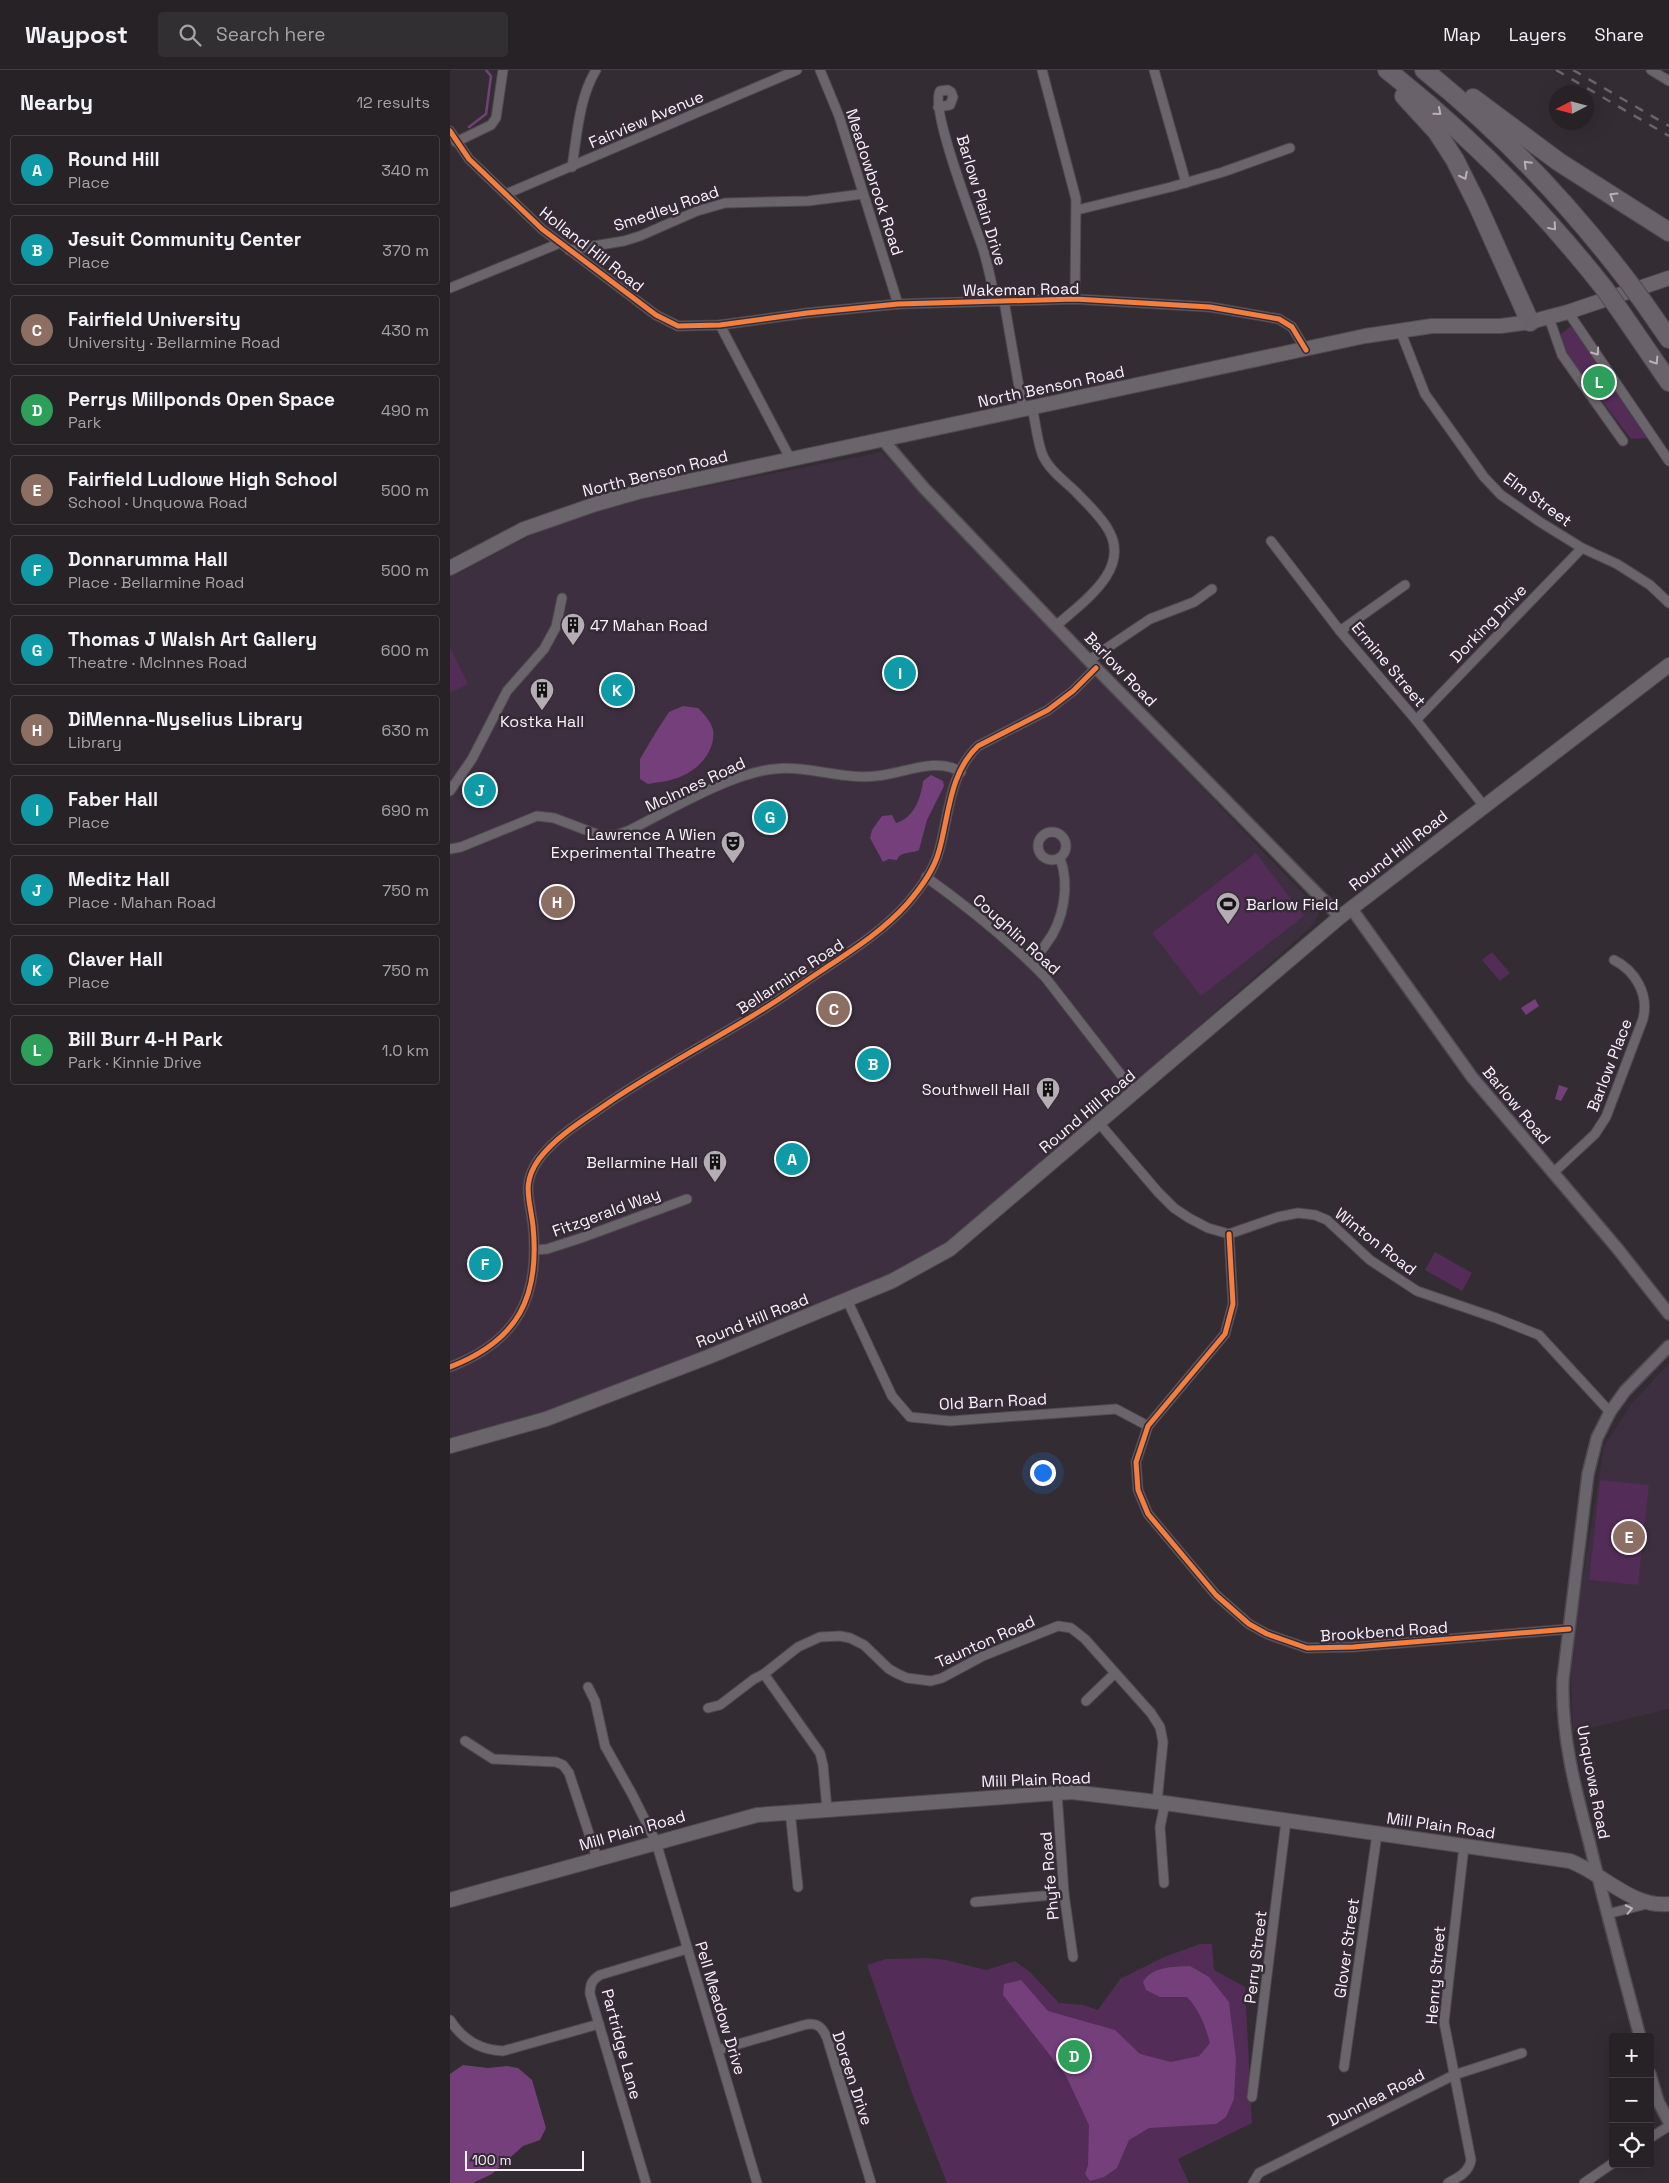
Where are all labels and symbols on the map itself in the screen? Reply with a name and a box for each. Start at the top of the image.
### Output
north arrow [1549,85,1594,130]
street label: Fairview Avenue [586,86,707,153]
street label: Meadowbrook Road [841,106,908,258]
one-way arrow [1432,106,1441,115]
street label: Barlow Plain Drive [952,132,1011,268]
one-way arrow [1524,161,1533,170]
one-way arrow [1458,171,1468,180]
street label: Smedley Road [611,181,722,236]
one-way arrow [1609,193,1619,202]
street label: Holland Hill Road [535,202,648,297]
one-way arrow [1547,221,1556,230]
street label: Wakeman Road [962,278,1080,301]
one-way arrow [1590,346,1599,356]
one-way arrow [1649,356,1659,365]
street label: North Benson Road [976,361,1126,412]
pin: L [1583,363,1615,401]
street label: North Benson Road [580,445,730,502]
street label: Elm Street [1499,467,1576,531]
street label: Dorking Drive [1446,580,1531,667]
building icon: 47 Mahan Road [560,612,586,646]
place label: 47 Mahan Road [590,615,708,636]
street label: Ermine Street [1347,617,1430,711]
street label: Barlow Road [1080,628,1161,711]
pin: I [884,654,916,692]
pin: K [601,671,633,709]
building icon: Kostka Hall [529,677,555,711]
place label: Kostka Hall [500,711,584,732]
street label: McInnes Road [642,752,749,817]
pin: J [464,771,496,809]
pin: G [754,798,786,836]
street label: Round Hill Road [1345,805,1452,895]
place label: Lawrence A Wien Experimental Theatre [551,824,716,863]
theatre icon: Lawrence A Wien Experimental Theatre [720,830,746,864]
pin: H [541,883,573,921]
street label: Coughlin Road [968,889,1065,979]
sports icon: Barlow Field [1215,891,1241,925]
place label: Barlow Field [1246,894,1339,915]
street label: Bellarmine Road [733,934,848,1019]
pin: C [818,990,850,1028]
street label: Barlow Place [1582,1016,1637,1115]
pin: B [857,1045,889,1083]
street label: Barlow Road [1478,1062,1555,1149]
street label: Round Hill Road [1035,1065,1140,1158]
building icon: Southwell Hall [1035,1076,1061,1110]
place label: Southwell Hall [922,1079,1030,1100]
pin: A [776,1140,808,1178]
building icon: Bellarmine Hall [702,1149,728,1183]
place label: Bellarmine Hall [586,1152,698,1173]
street label: Fitzgerald Way [549,1183,663,1242]
street label: Winton Road [1331,1203,1421,1280]
pin: F [469,1245,501,1283]
street label: Round Hill Road [693,1288,812,1353]
street label: Old Barn Road [939,1388,1048,1415]
your location [1030,1460,1056,1486]
pin: E [1613,1518,1645,1556]
street label: Taunton Road [932,1610,1038,1673]
street label: Brookbend Road [1319,1617,1449,1646]
street label: Unquowa Road [1572,1723,1615,1841]
street label: Mill Plain Road [981,1767,1091,1792]
street label: Mill Plain Road [577,1805,688,1856]
street label: Mill Plain Road [1385,1807,1497,1844]
street label: Phyfe Road [1035,1831,1064,1921]
street label: Glover Street [1329,1897,1364,1999]
one-way arrow [1625,1904,1634,1915]
street label: Perry Street [1239,1909,1272,2005]
street label: Henry Street [1421,1925,1450,2025]
street label: Pell Meadow Drive [690,1939,751,2077]
street label: Partridge Lane [597,1987,646,2102]
street label: Doreen Drive [827,2029,878,2128]
pin: D [1058,2037,1090,2075]
street label: Dunnlea Road [1324,2064,1428,2131]
scale bar [465,2148,584,2171]

